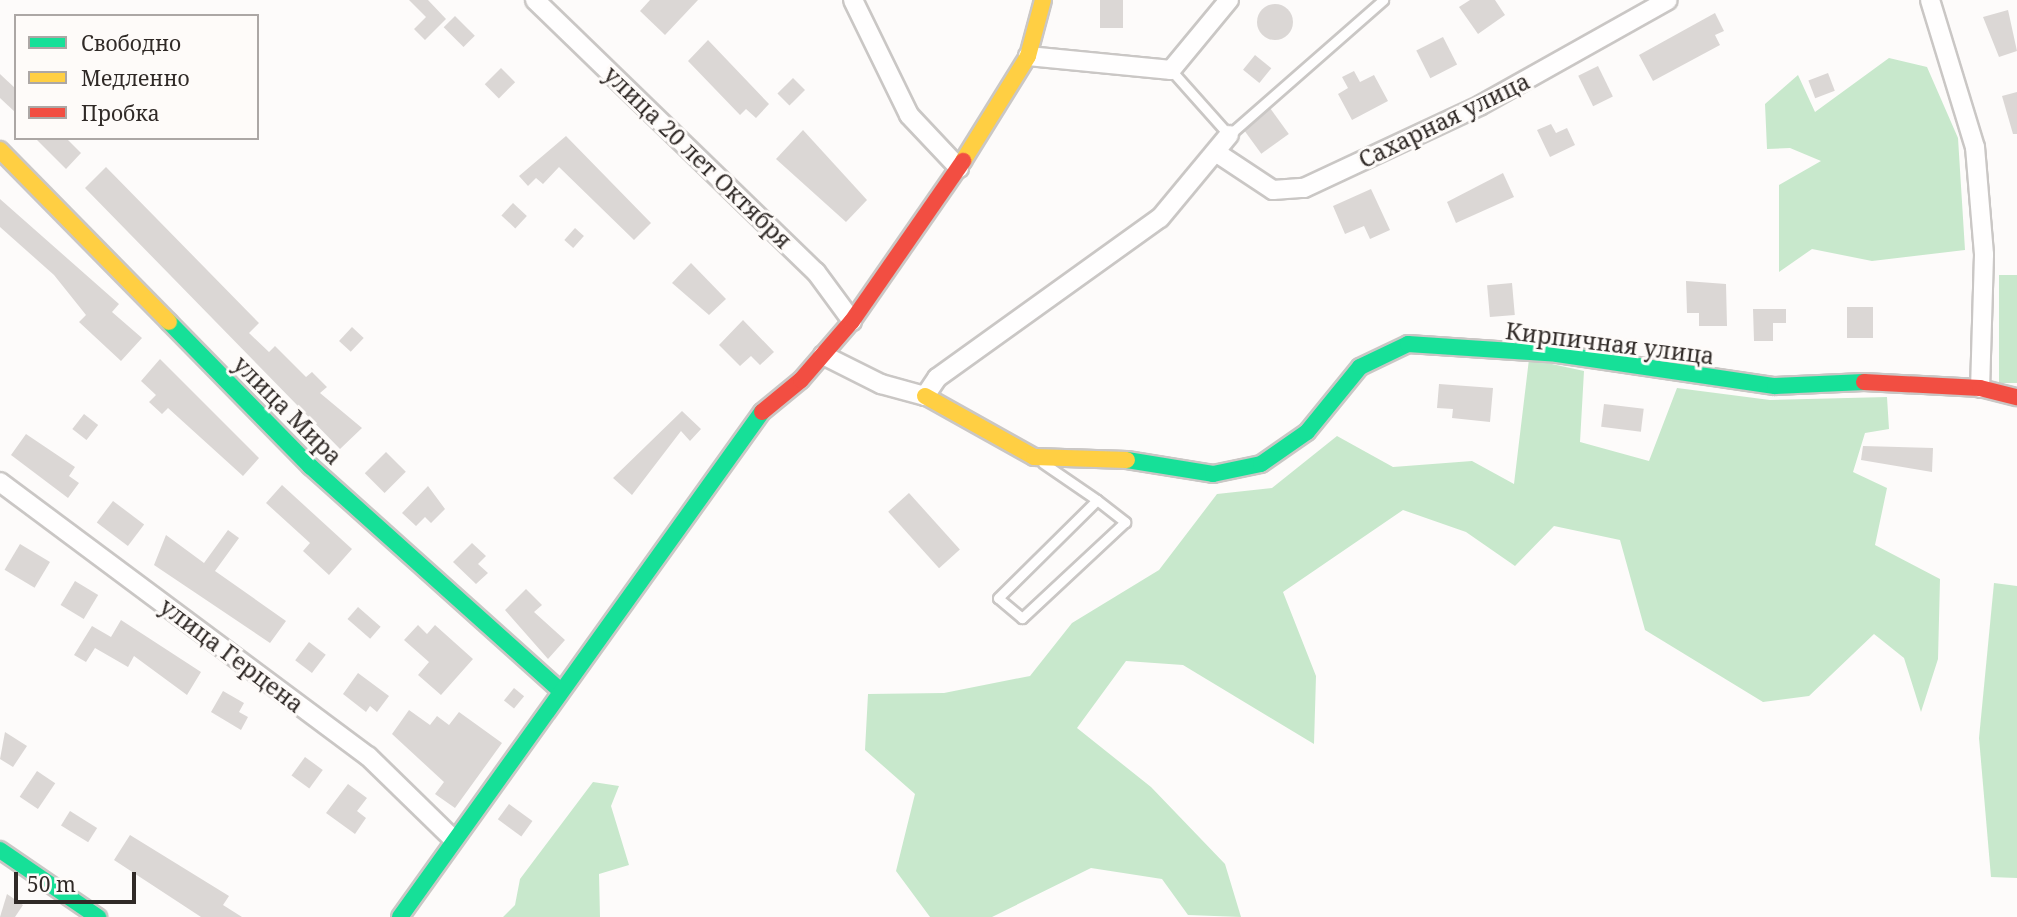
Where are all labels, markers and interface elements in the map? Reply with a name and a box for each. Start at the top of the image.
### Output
legend [14,14,259,140]
text: Свободно [81,29,181,57]
street label: улица 20 лет Октября [598,60,798,254]
text: Медленно [81,64,190,92]
street label: Сахарная улица [1354,67,1534,173]
text: Пробка [81,99,160,127]
street label: Кирпичная улица [1504,316,1716,370]
street label: улица Мира [228,350,348,470]
street label: улица Герцена [155,592,309,718]
scale bar [18,858,140,902]
text: 50 m [27,870,76,898]

